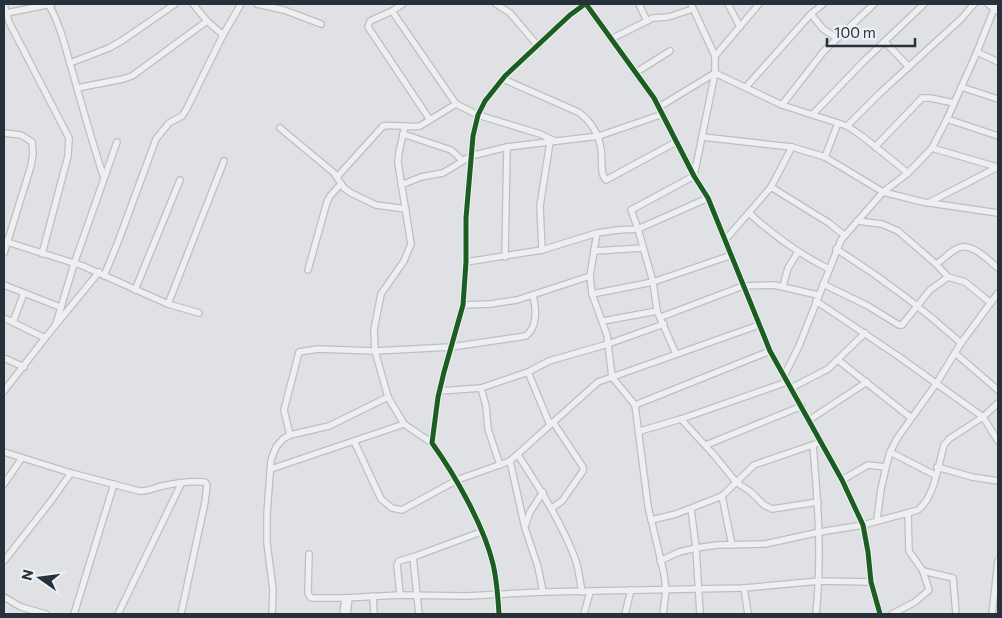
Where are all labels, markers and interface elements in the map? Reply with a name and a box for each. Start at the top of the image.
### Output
scale bar [827,15,914,47]
text: 100 m [834,23,876,41]
north arrow [15,553,65,603]
text: N [17,568,36,582]

